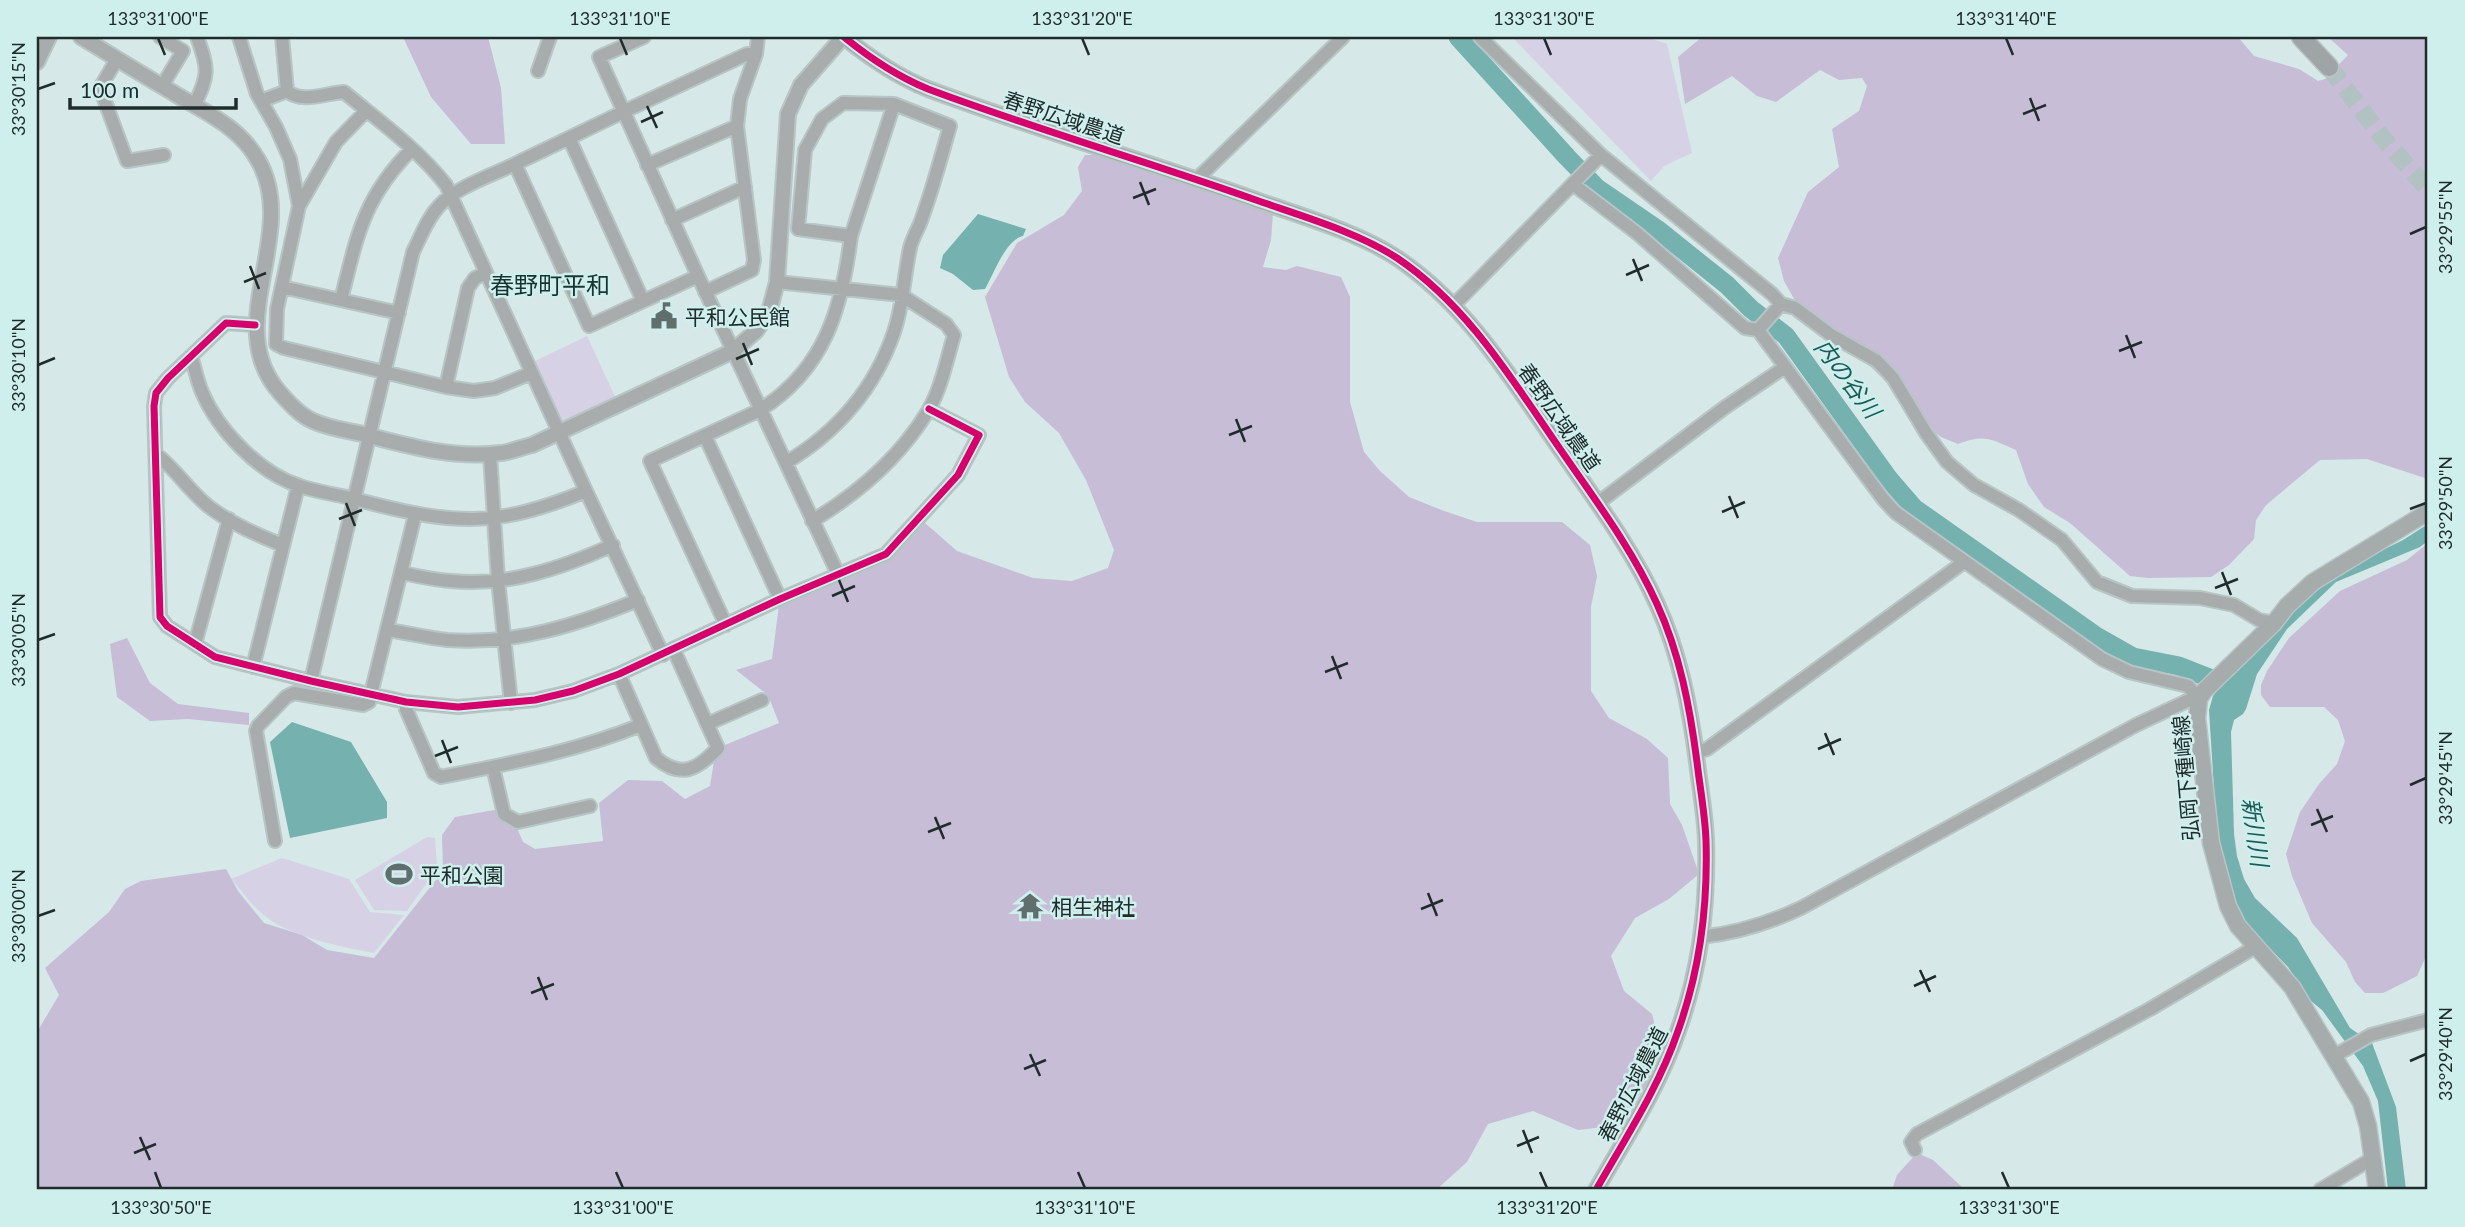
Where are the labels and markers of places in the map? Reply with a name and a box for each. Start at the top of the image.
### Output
public building icon: 平和公民館 [649,301,679,331]
place label: 平和公民館 [685,304,790,329]
sports icon: 平和公園 [384,859,414,889]
place label: 平和公園 [420,862,504,887]
temple icon: 相生神社 [1015,891,1045,921]
place label: 相生神社 [1051,894,1135,919]

